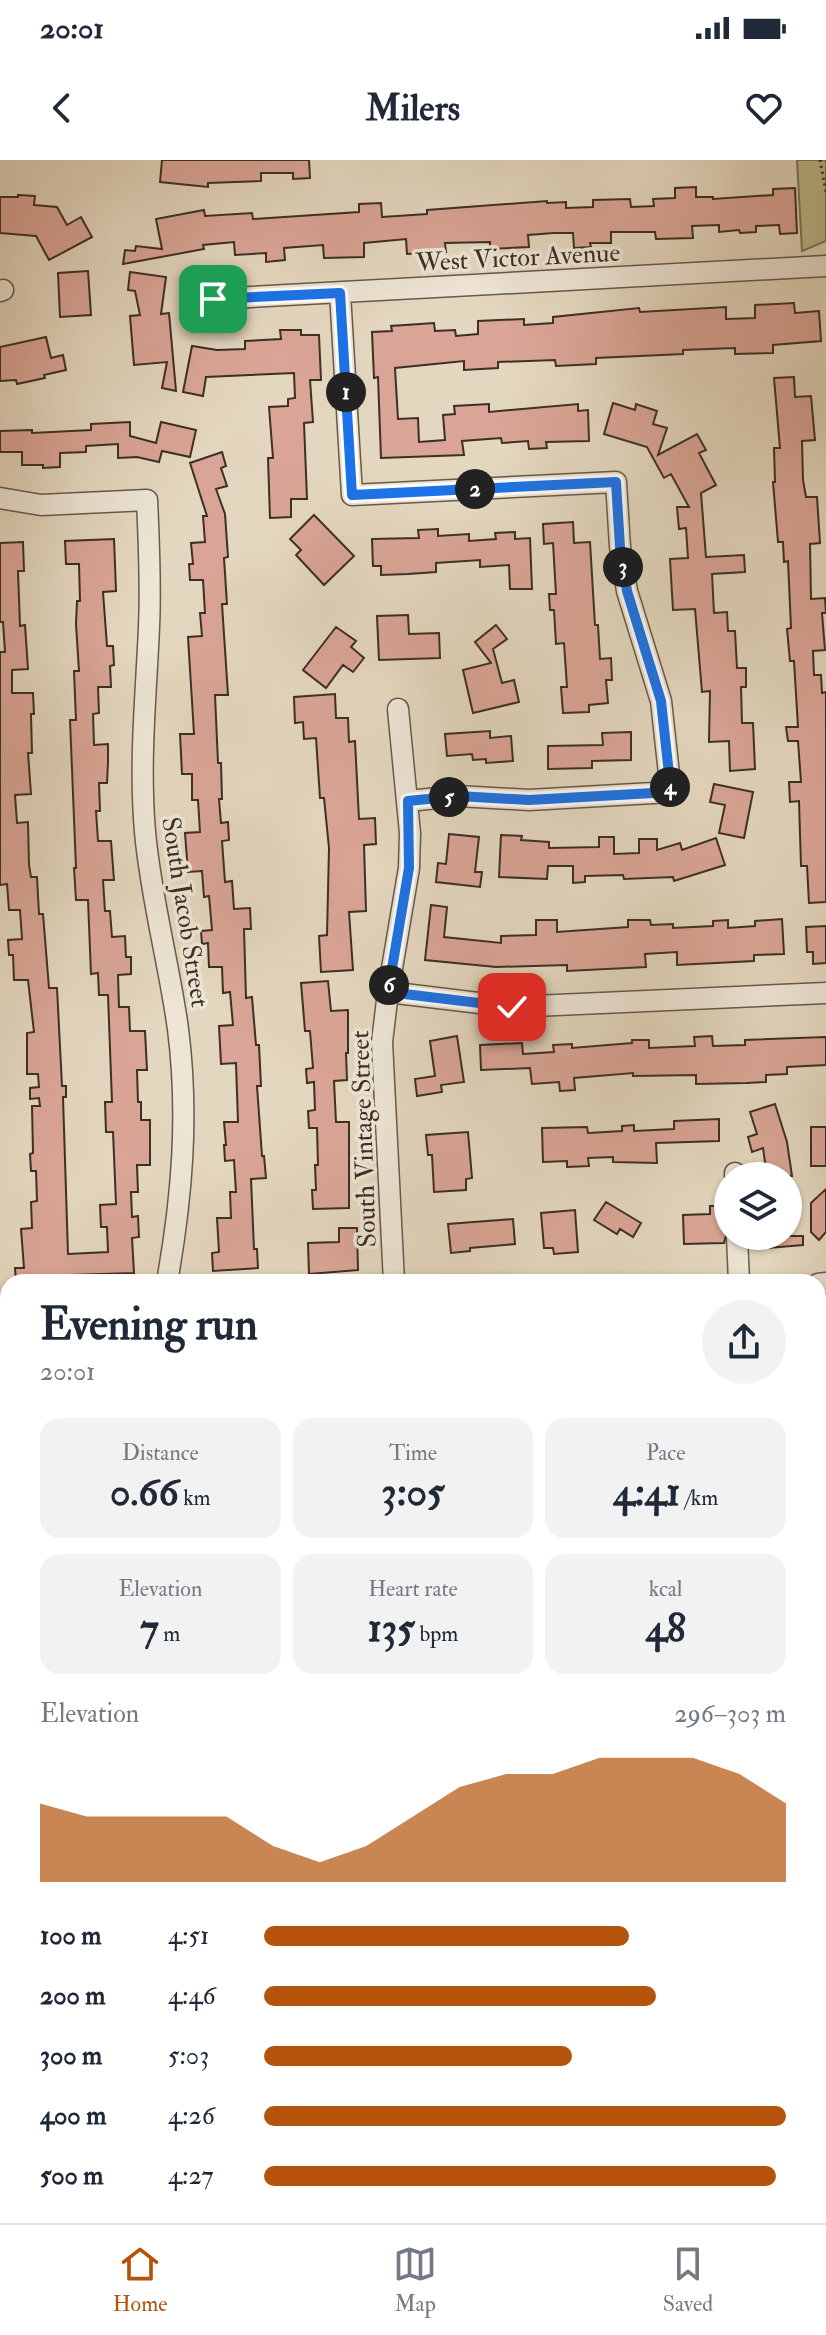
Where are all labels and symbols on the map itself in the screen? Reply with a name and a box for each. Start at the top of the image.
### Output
street label: West Victor Avenue [414,237,621,279]
pin [179,265,247,333]
pin: 1 [326,372,366,412]
pin: 2 [455,469,495,509]
pin: 3 [603,547,643,587]
pin: 4 [650,767,690,807]
pin: 5 [429,777,469,817]
street label: South Jacob Street [154,815,216,1010]
pin: 6 [369,965,409,1005]
pin [478,973,546,1041]
street label: South Vintage Street [344,1030,384,1248]

